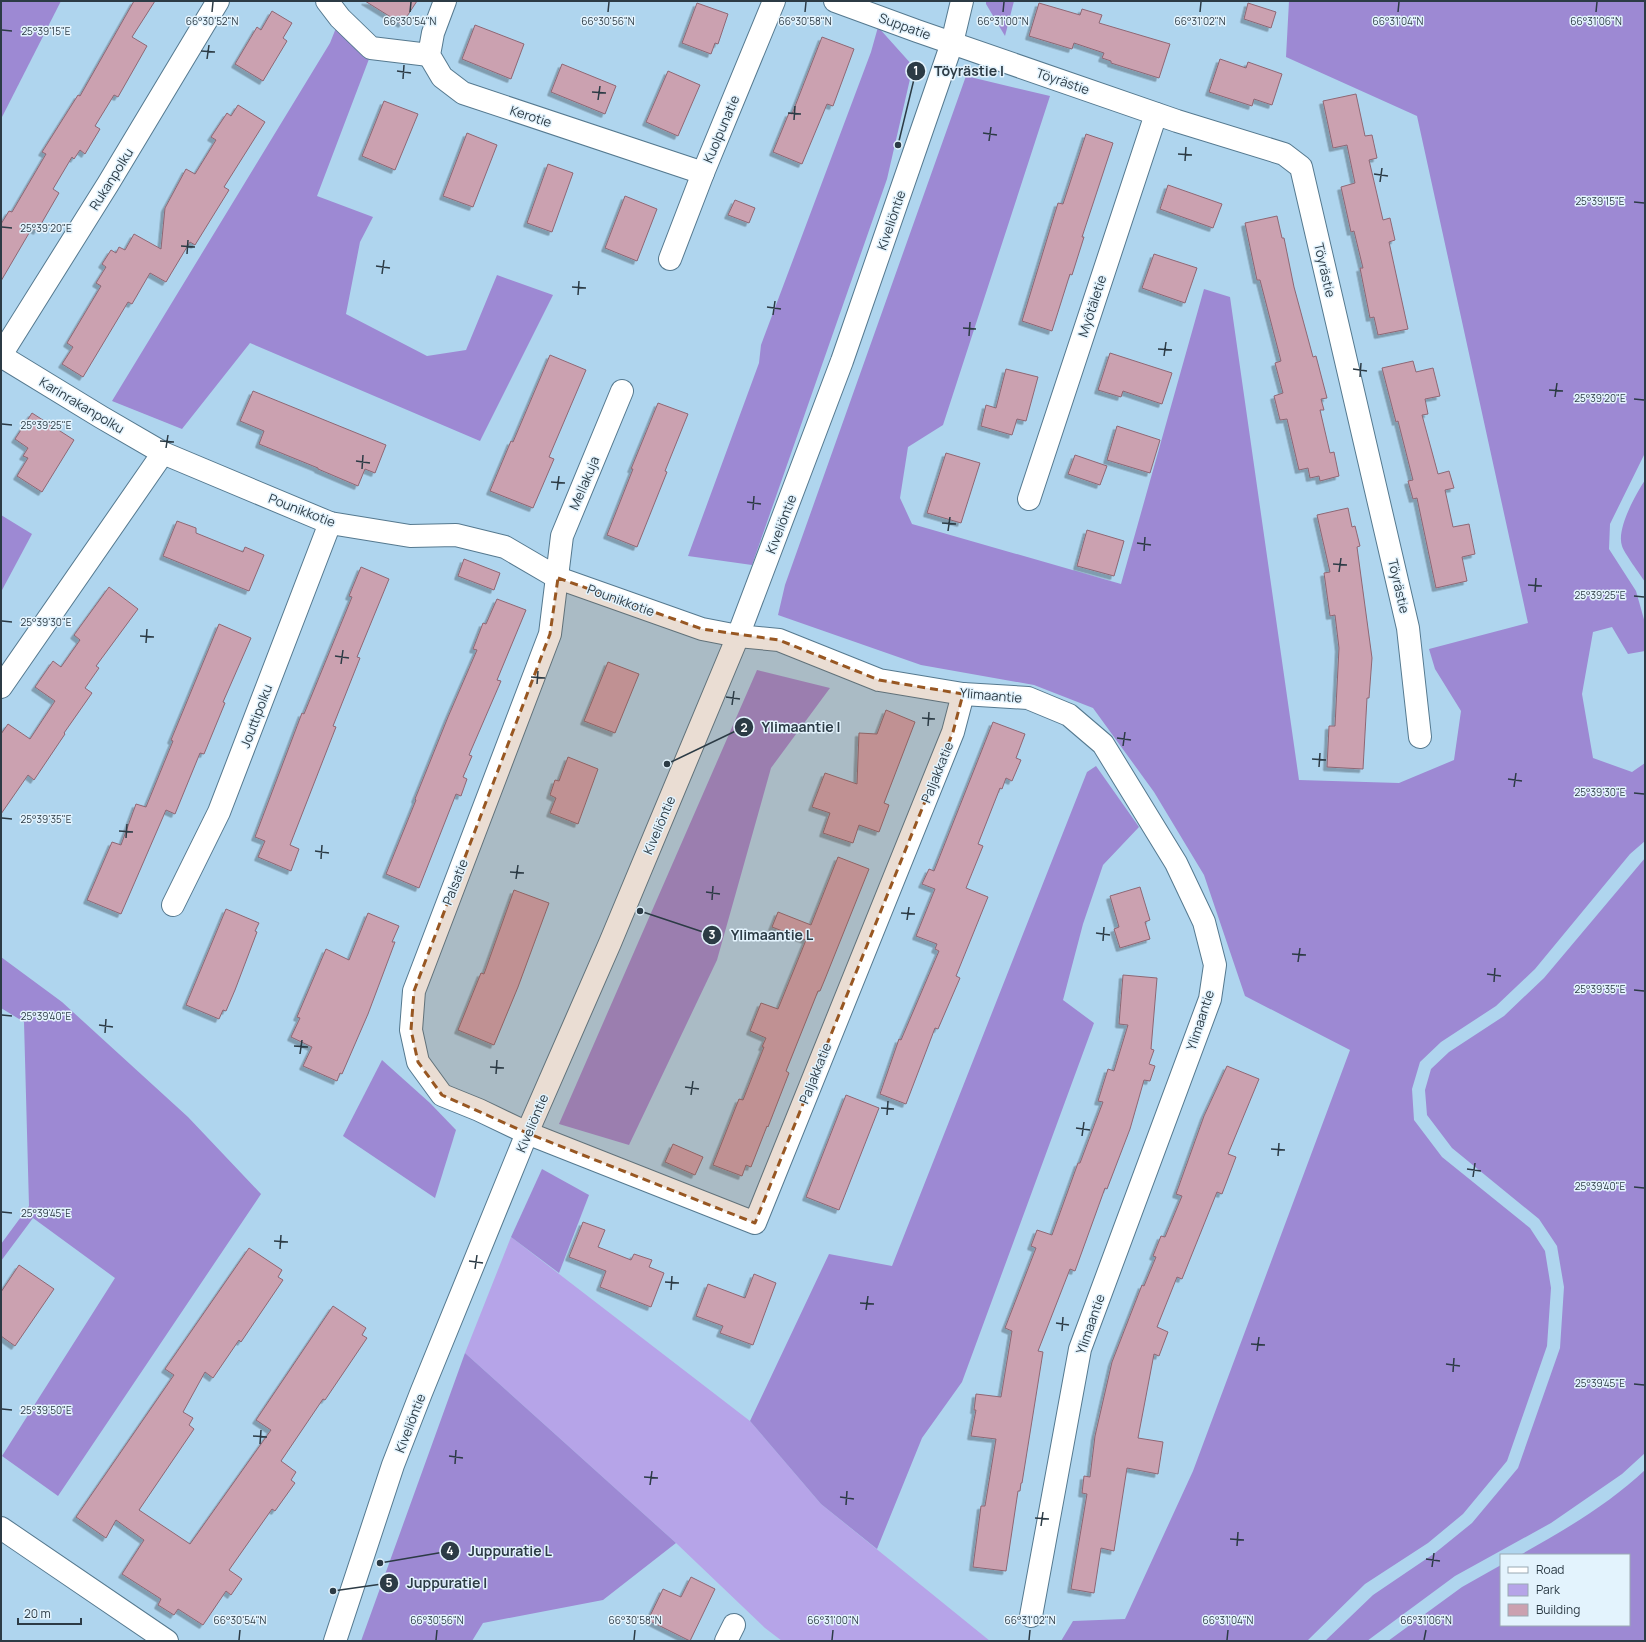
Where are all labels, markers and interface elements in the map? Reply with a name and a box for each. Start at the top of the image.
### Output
street label: Suppatie [876,8,934,44]
text: 66°30'52"N [186,14,238,28]
text: 66°30'54"N [384,14,437,28]
text: 66°30'56"N [581,14,635,28]
text: 66°30'58"N [778,14,832,28]
text: 66°31'00"N [977,14,1029,28]
text: 66°31'02"N [1174,14,1226,28]
text: 66°31'04"N [1373,14,1424,28]
text: 66°31'06"N [1570,14,1622,28]
text: 25°39'15"E [21,24,71,38]
callout: Töyrästie I [906,58,1012,84]
text: Töyrästie I [934,61,1004,80]
text: 1 [913,62,919,79]
street label: Töyrästie [1034,63,1092,99]
street label: Kuolpunatie [699,92,743,166]
street label: Kerotie [508,101,555,131]
street label: Rukanpolku [85,145,137,213]
street label: Kiveliöntie [872,187,910,252]
text: 25°39'15"E [1575,194,1625,208]
text: 25°39'20"E [20,221,72,235]
street label: Töyrästie [1310,241,1340,299]
street label: Myötäletie [1074,272,1111,339]
street label: Karinrakanpolku [36,373,128,437]
text: 25°39'20"E [1574,391,1626,405]
text: 25°39'25"E [21,418,72,432]
street label: Mellakuja [565,453,603,513]
street label: Pounikkotie [266,489,338,531]
street label: Kiveliöntie [761,491,801,556]
street label: Töyrästie [1384,557,1414,615]
street label: Pounikkotie [585,580,657,621]
text: 25°39'25"E [1575,588,1626,602]
text: 25°39'30"E [20,615,72,629]
street label: Jouttipolku [236,682,276,750]
street label: Ylimaantie [959,683,1023,707]
callout: Ylimaantie I [734,714,849,740]
text: Ylimaantie I [761,717,841,736]
text: 2 [740,719,748,736]
street label: Paljakkatie [917,738,958,805]
text: 25°39'30"E [1574,785,1626,799]
street label: Kiveliöntie [639,793,680,857]
text: 25°39'35"E [21,812,72,826]
street label: Palsatie [438,856,472,907]
callout: Ylimaantie L [702,922,821,948]
text: Ylimaantie L [731,925,814,944]
text: 3 [709,926,716,943]
text: 25°39'35"E [1575,982,1626,996]
street label: Ylimaantie [1182,987,1218,1052]
text: 25°39'40"E [21,1009,71,1023]
street label: Paljakkatie [795,1039,836,1106]
street label: Kiveliöntie [512,1091,553,1155]
text: 25°39'40"E [1575,1179,1625,1193]
text: 25°39'45"E [21,1206,71,1220]
street label: Ylimaantie [1071,1291,1109,1356]
text: 25°39'45"E [1575,1376,1625,1390]
street label: Kiveliöntie [390,1390,430,1455]
text: 25°39'50"E [20,1403,72,1417]
callout: Juppuratie L [440,1538,560,1564]
text: Juppuratie L [468,1541,552,1560]
text: 4 [446,1542,454,1559]
legend [1500,1554,1630,1626]
text: Road [1536,1561,1564,1578]
callout: Juppuratie I [379,1570,495,1596]
text: Juppuratie I [407,1573,487,1592]
text: 5 [385,1574,393,1591]
text: Park [1536,1581,1561,1598]
scale bar [18,1600,81,1626]
text: Building [1536,1601,1580,1618]
text: 20 m [24,1605,51,1622]
text: 66°30'54"N [214,1613,267,1627]
text: 66°30'56"N [410,1613,464,1627]
text: 66°30'58"N [608,1613,662,1627]
text: 66°31'00"N [807,1613,859,1627]
text: 66°31'02"N [1004,1613,1056,1627]
text: 66°31'04"N [1203,1613,1254,1627]
text: 66°31'06"N [1400,1613,1452,1627]

